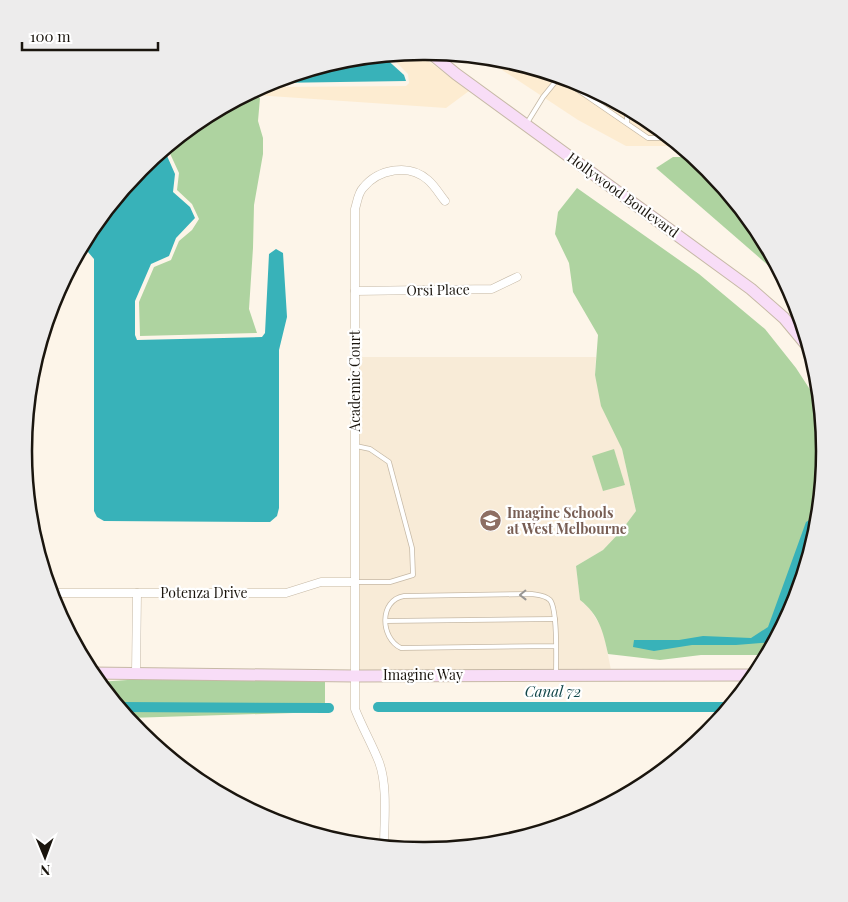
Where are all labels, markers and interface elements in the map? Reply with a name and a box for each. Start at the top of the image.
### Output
scale bar [22,20,159,52]
text: 100 m [30,26,71,46]
street label: Hollywood Boulevard [564,148,683,242]
street label: Orsi Place [406,279,470,300]
street label: Academic Court [345,329,364,433]
place label: Imagine Schools at West Melbourne [507,503,627,538]
school or university icon: Imagine Schools at West Melbourne [479,509,503,533]
street label: Potenza Drive [160,583,248,602]
one-way arrow [518,589,526,600]
street label: Imagine Way [383,665,463,684]
water label: Canal 72 [525,681,581,701]
north arrow [20,832,70,882]
text: N [40,861,50,880]

